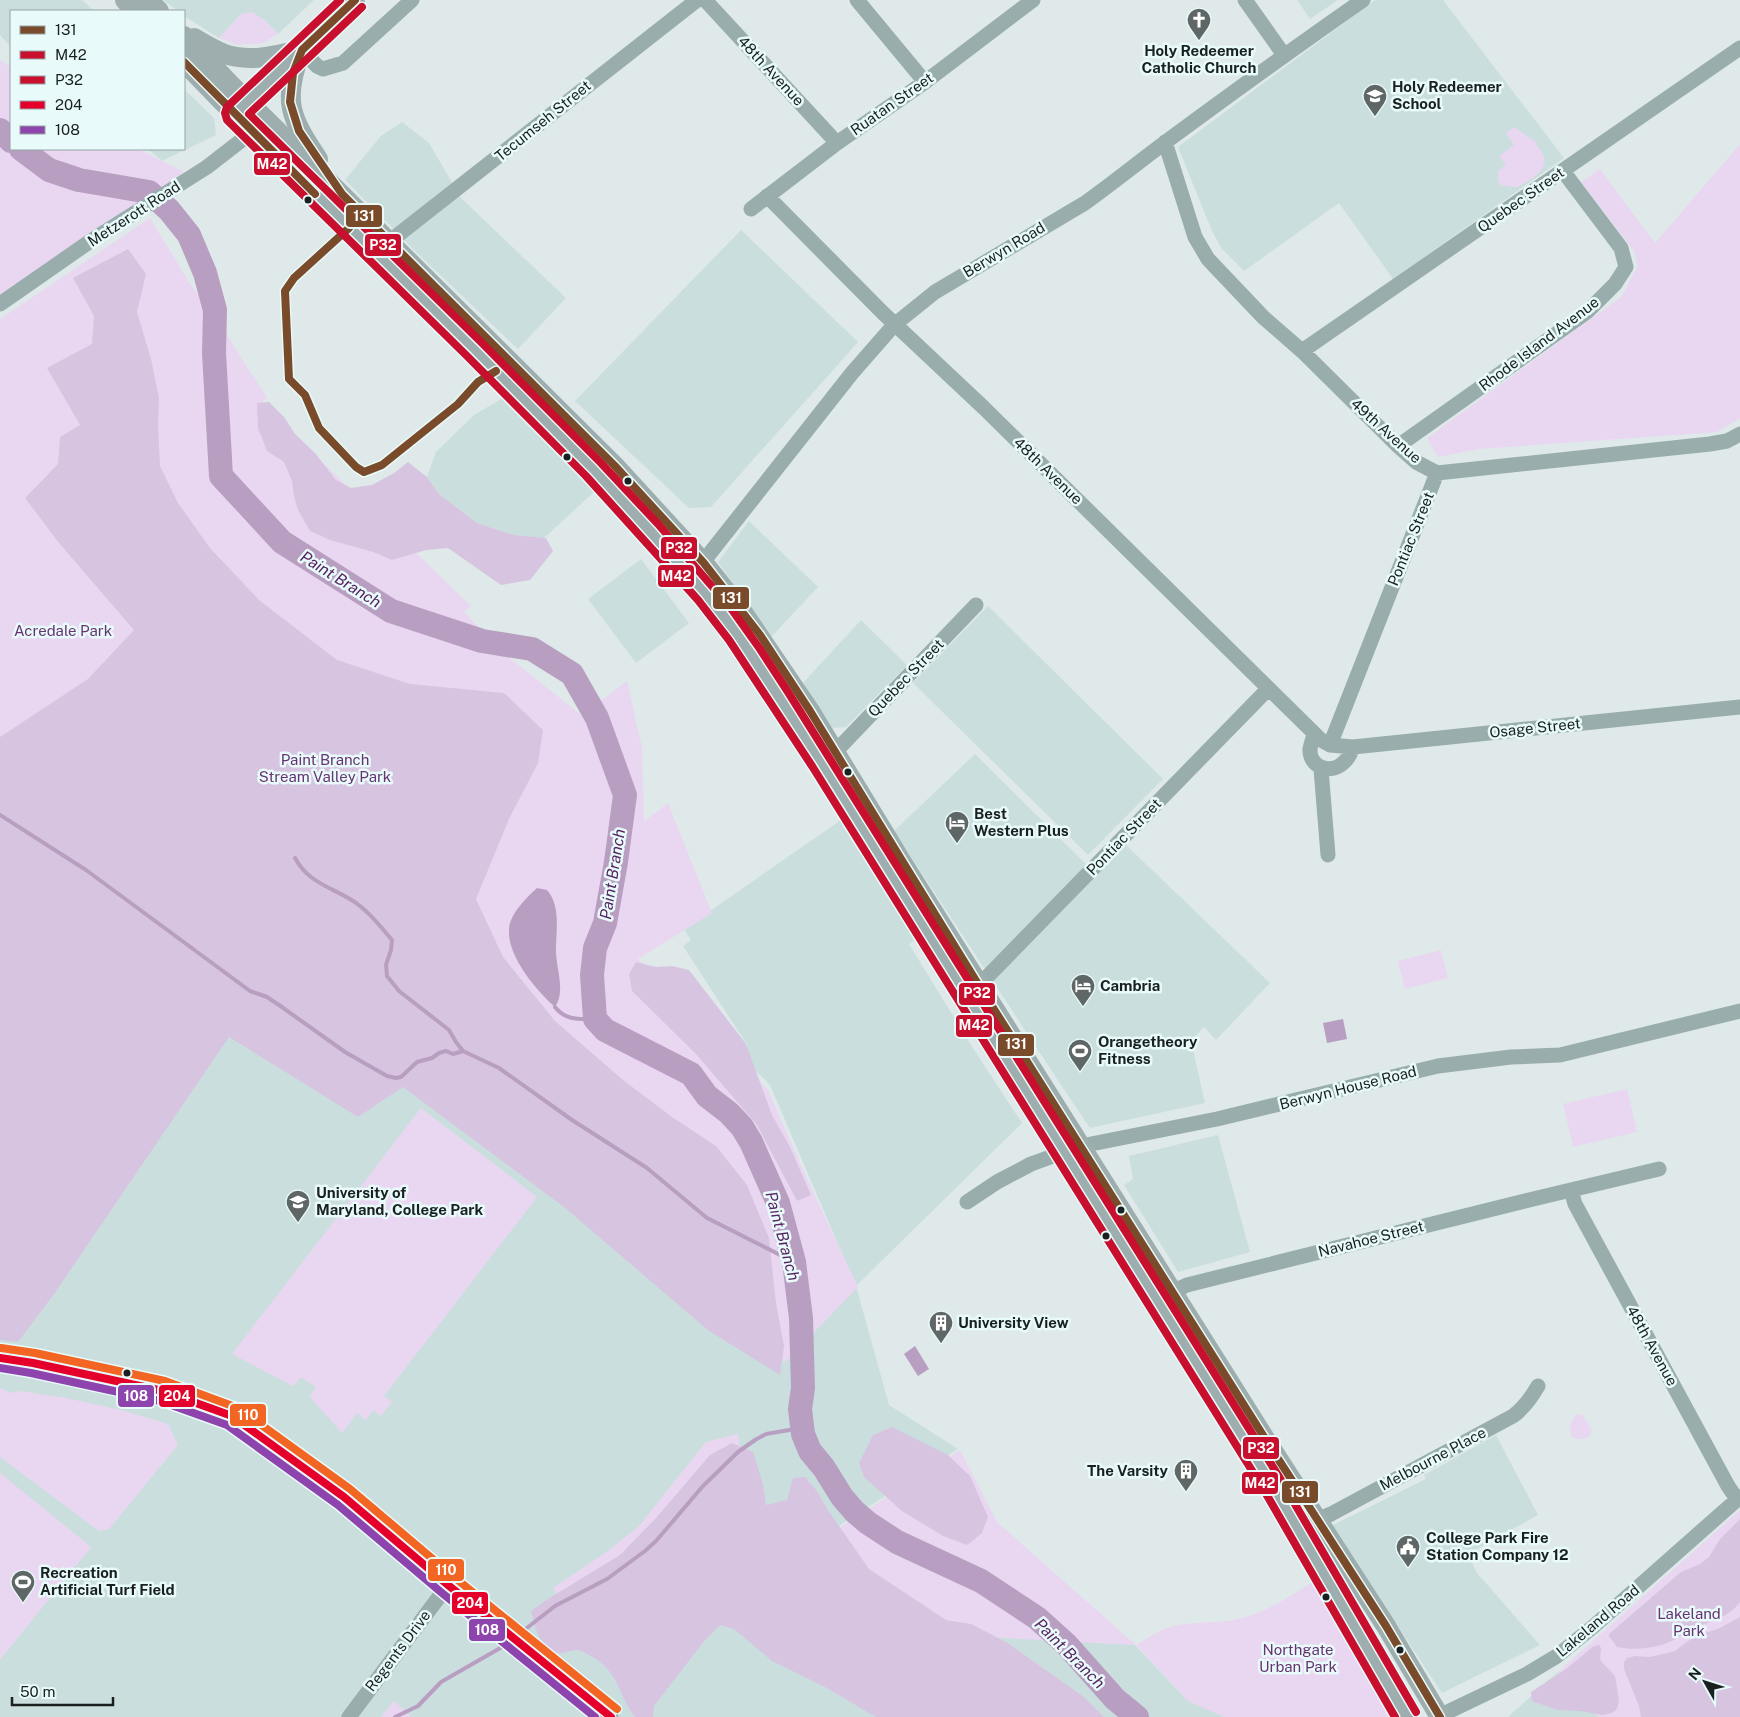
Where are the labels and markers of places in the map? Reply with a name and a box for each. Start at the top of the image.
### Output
church icon: Holy Redeemer Catholic Church [1186,7,1212,41]
place label: Holy Redeemer Catholic Church [1142,42,1257,76]
place label: Holy Redeemer School [1392,78,1502,112]
school or university icon: Holy Redeemer School [1362,83,1388,117]
unlabelled marker [303,195,313,205]
unlabelled marker [562,452,572,462]
unlabelled marker [623,476,633,486]
unlabelled marker [843,767,853,777]
place label: Best Western Plus [974,805,1069,839]
hotel icon: Best Western Plus [944,810,970,844]
hotel icon: Cambria [1070,973,1096,1007]
place label: Cambria [1100,977,1160,994]
place label: Orangetheory Fitness [1098,1033,1198,1067]
sports icon: Orangetheory Fitness [1067,1038,1093,1072]
place label: University of Maryland, College Park [316,1184,484,1218]
school or university icon: University of Maryland, College Park [285,1189,311,1223]
unlabelled marker [1116,1205,1126,1215]
unlabelled marker [1101,1231,1111,1241]
building icon: University View [928,1310,954,1344]
place label: University View [958,1314,1069,1331]
unlabelled marker [122,1368,132,1378]
building icon: The Varsity [1173,1458,1199,1492]
place label: The Varsity [1087,1462,1169,1479]
place label: College Park Fire Station Company 12 [1426,1529,1568,1563]
public building icon: College Park Fire Station Company 12 [1395,1534,1421,1568]
place label: Recreation Artificial Turf Field [40,1564,175,1598]
sports icon: Recreation Artificial Turf Field [10,1569,36,1603]
unlabelled marker [1321,1592,1331,1602]
unlabelled marker [1395,1645,1405,1655]

